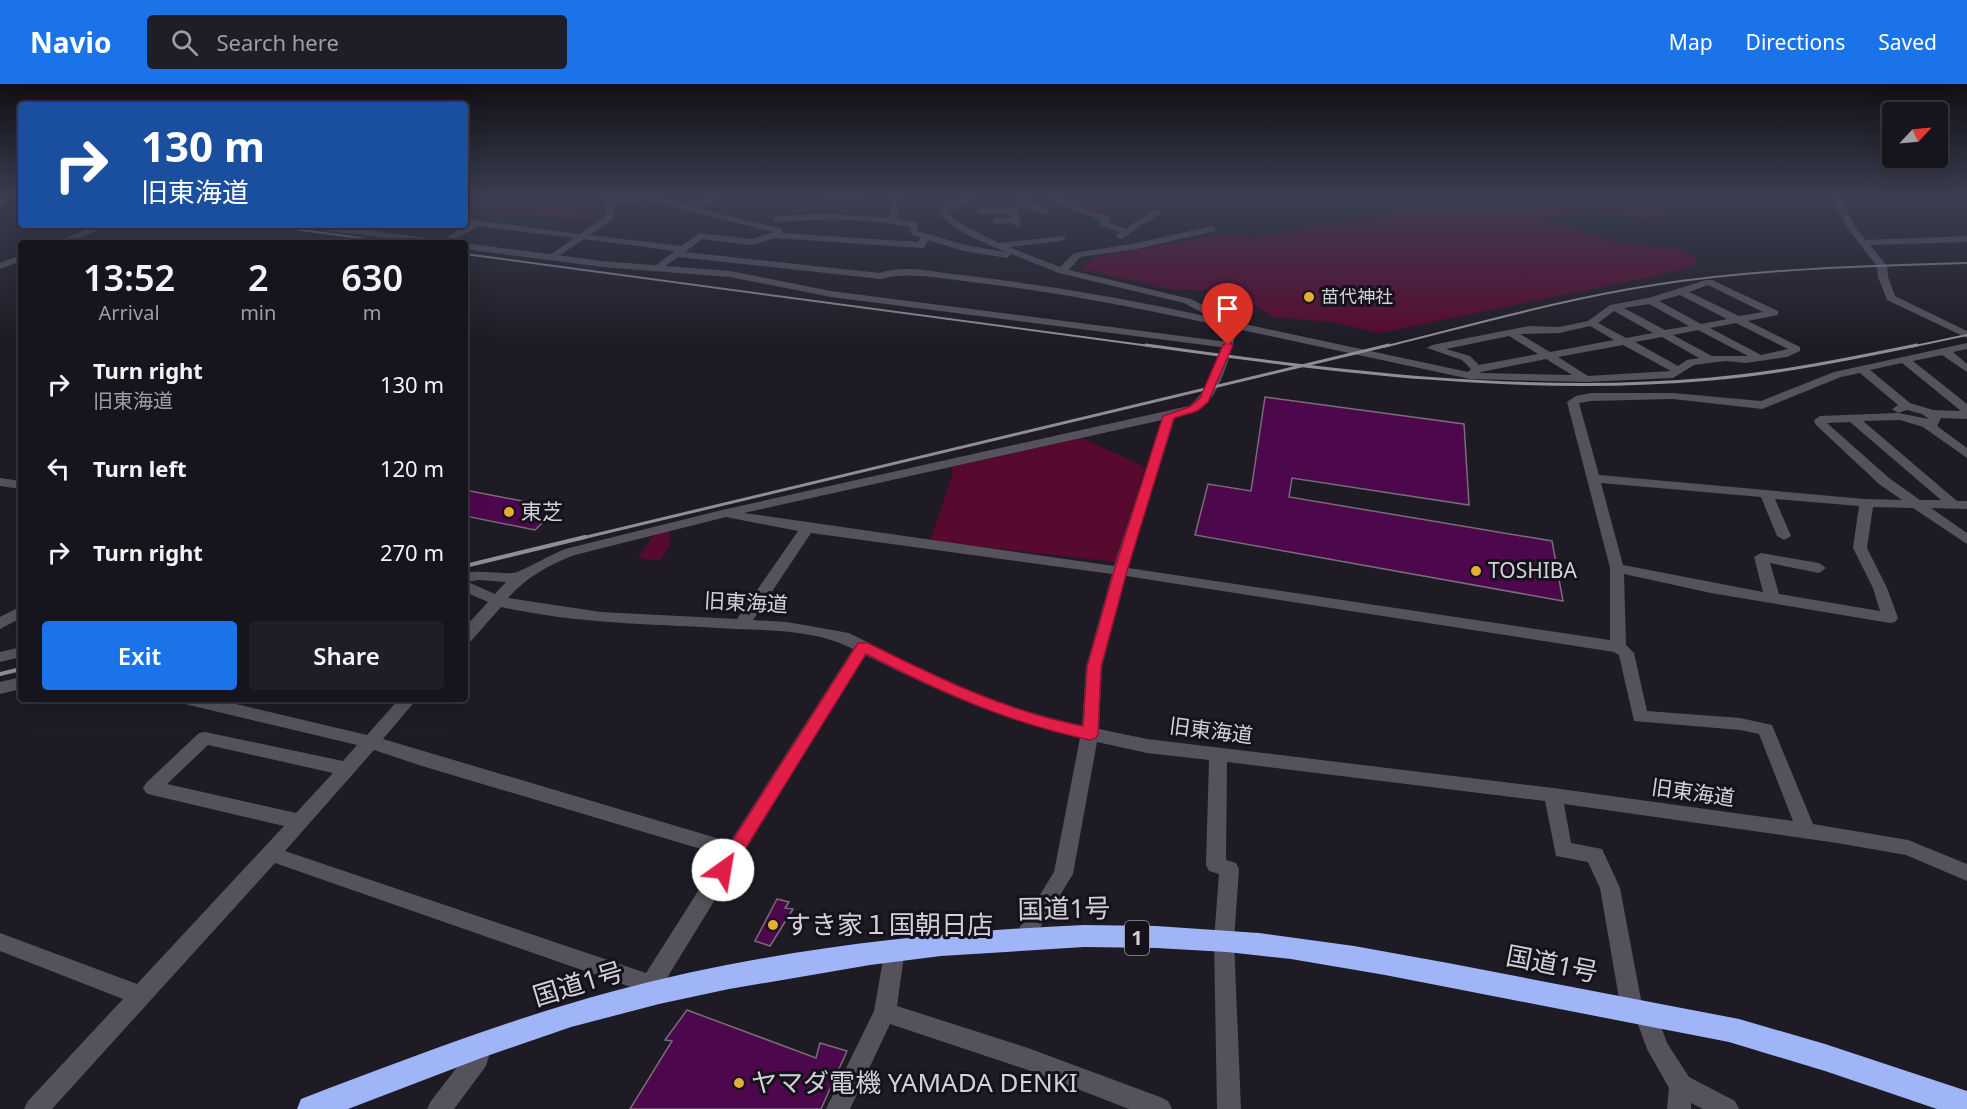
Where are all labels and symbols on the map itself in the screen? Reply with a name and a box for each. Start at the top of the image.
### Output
north arrow [1882,102,1948,168]
pin [1202,283,1253,345]
place label: 苗代神社 [1321,284,1393,308]
marker: 苗代神社 [1302,290,1316,304]
place label: 東芝 [521,497,563,525]
marker: 東芝 [502,505,516,519]
place label: TOSHIBA [1488,556,1578,584]
marker: TOSHIBA [1469,564,1483,578]
street label: 旧東海道 [703,586,789,618]
street label: 旧東海道 [1168,711,1255,749]
street label: 旧東海道 [1650,772,1737,812]
position arrow [691,838,755,902]
street label: 国道1号 [1017,889,1111,927]
place label: すき家１国朝日店 [785,906,993,942]
marker: すき家１国朝日店 [766,918,780,932]
road number: 1 [1125,921,1149,955]
street label: 国道1号 [1503,936,1601,990]
street label: 国道1号 [528,952,627,1014]
place label: ヤマダ電機 YAMADA DENKI [751,1064,1078,1100]
marker: ヤマダ電機 YAMADA DENKI [732,1076,746,1090]

